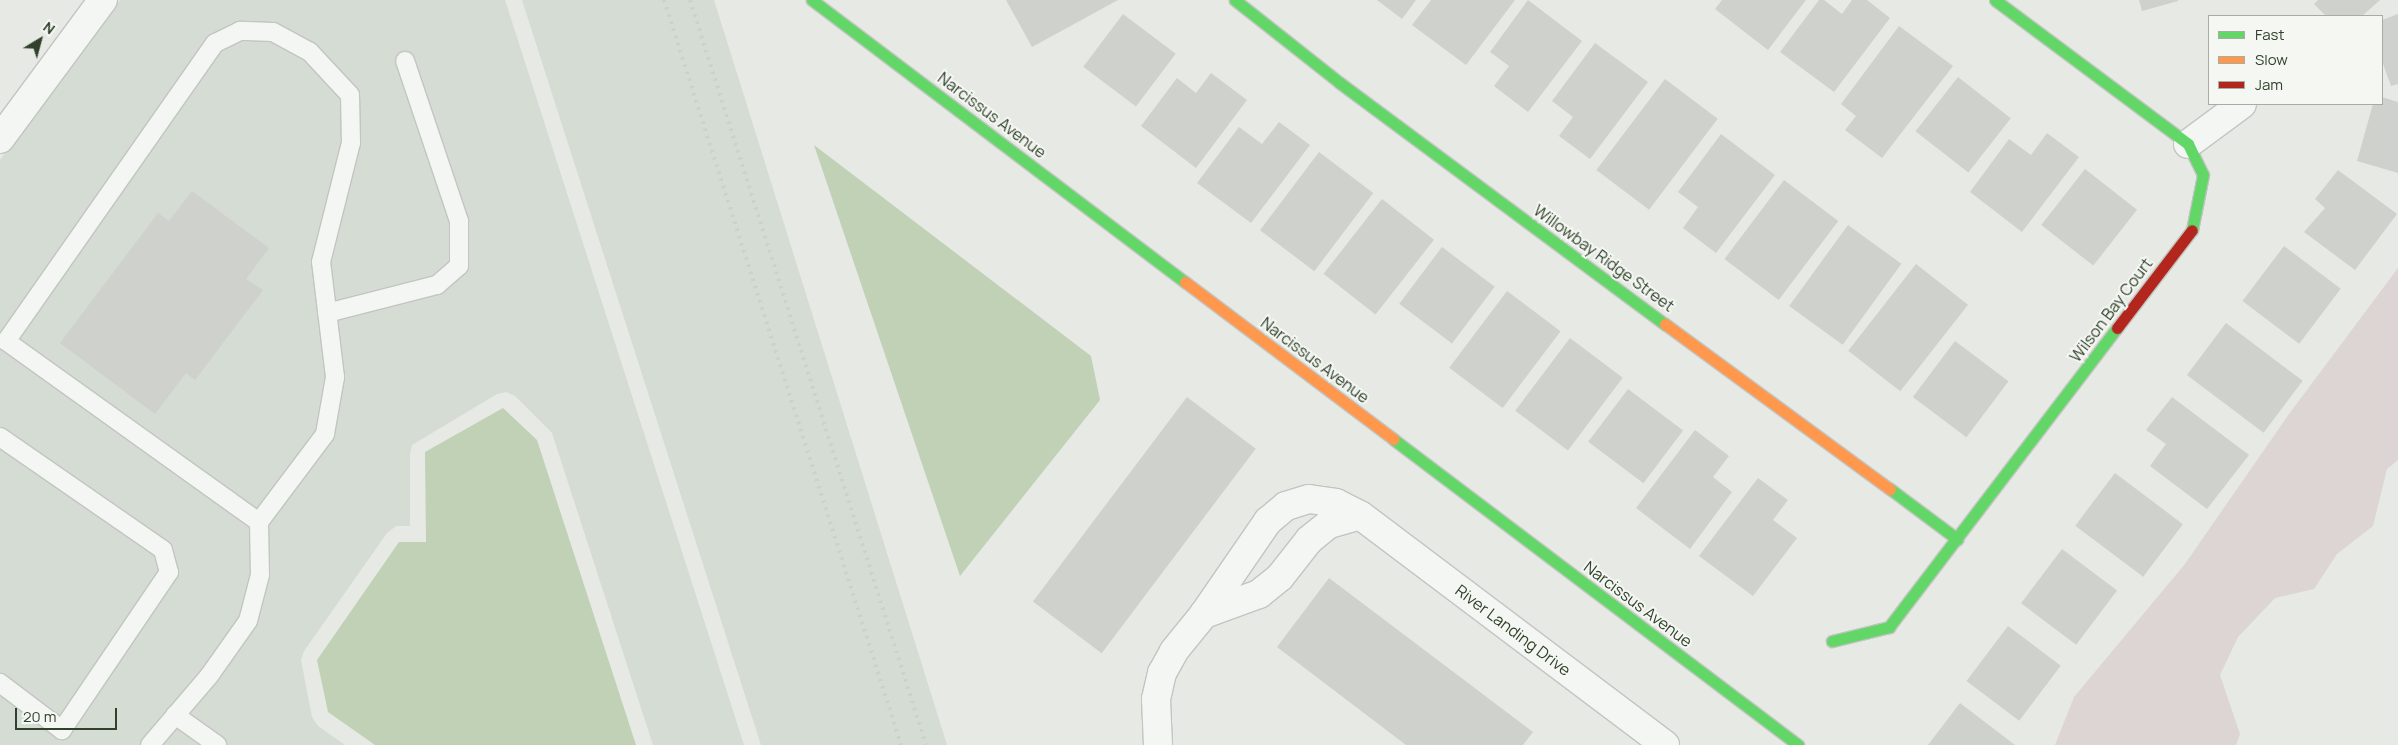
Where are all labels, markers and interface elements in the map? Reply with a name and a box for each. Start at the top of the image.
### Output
north arrow [15,15,65,65]
legend [2208,15,2383,105]
text: N [40,17,59,38]
text: Fast [2255,24,2284,45]
text: Slow [2255,49,2288,70]
street label: Narcissus Avenue [934,68,1050,162]
text: Jam [2255,74,2283,95]
street label: Willowbay Ridge Street [1530,201,1678,315]
street label: Wilson Bay Court [2066,254,2156,366]
street label: Narcissus Avenue [1257,313,1373,407]
street label: Narcissus Avenue [1580,557,1696,651]
street label: River Landing Drive [1452,580,1574,680]
scale bar [18,698,120,730]
text: 20 m [23,706,56,727]

